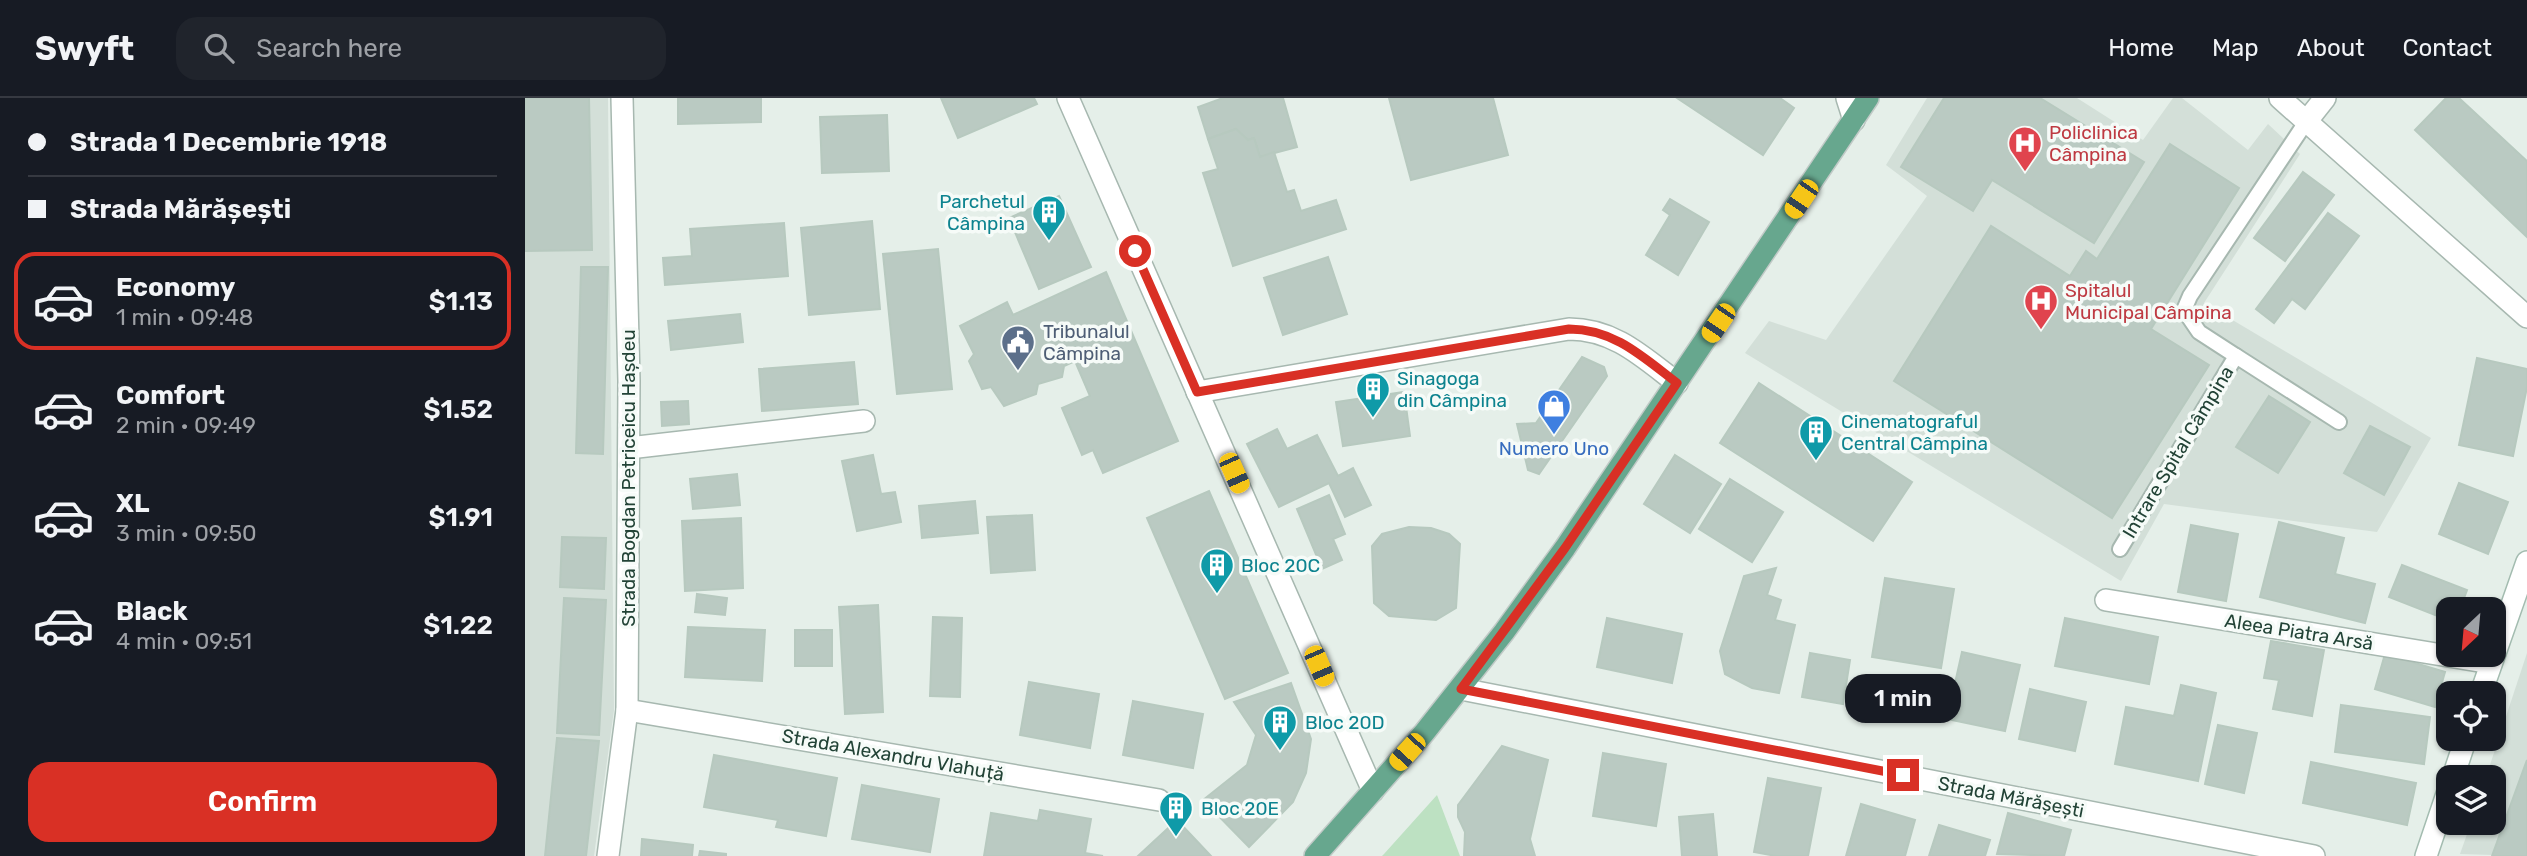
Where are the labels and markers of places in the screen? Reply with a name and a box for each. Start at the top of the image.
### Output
place label: Policlinica Câmpina [2049,121,2138,166]
hospital icon: Policlinica Câmpina [2006,124,2044,173]
place label: Parchetul Câmpina [939,190,1025,235]
building icon: Parchetul Câmpina [1030,193,1068,242]
place label: Spitalul Municipal Câmpina [2065,279,2232,324]
hospital icon: Spitalul Municipal Câmpina [2022,282,2060,331]
place label: Tribunalul Câmpina [1043,320,1130,365]
public building icon: Tribunalul Câmpina [999,323,1037,372]
place label: Sinagoga din Câmpina [1397,367,1507,412]
building icon: Sinagoga din Câmpina [1354,370,1392,419]
shop icon: Numero Uno [1535,387,1573,436]
place label: Cinematograful Central Câmpina [1841,410,1988,455]
building icon: Cinematograful Central Câmpina [1797,413,1835,462]
place label: Numero Uno [1499,437,1609,460]
building icon: Bloc 20C [1198,546,1236,595]
place label: Bloc 20C [1241,554,1320,577]
building icon: Bloc 20D [1261,703,1299,752]
place label: Bloc 20D [1305,711,1385,734]
building icon: Bloc 20E [1157,789,1195,838]
place label: Bloc 20E [1201,797,1279,820]

